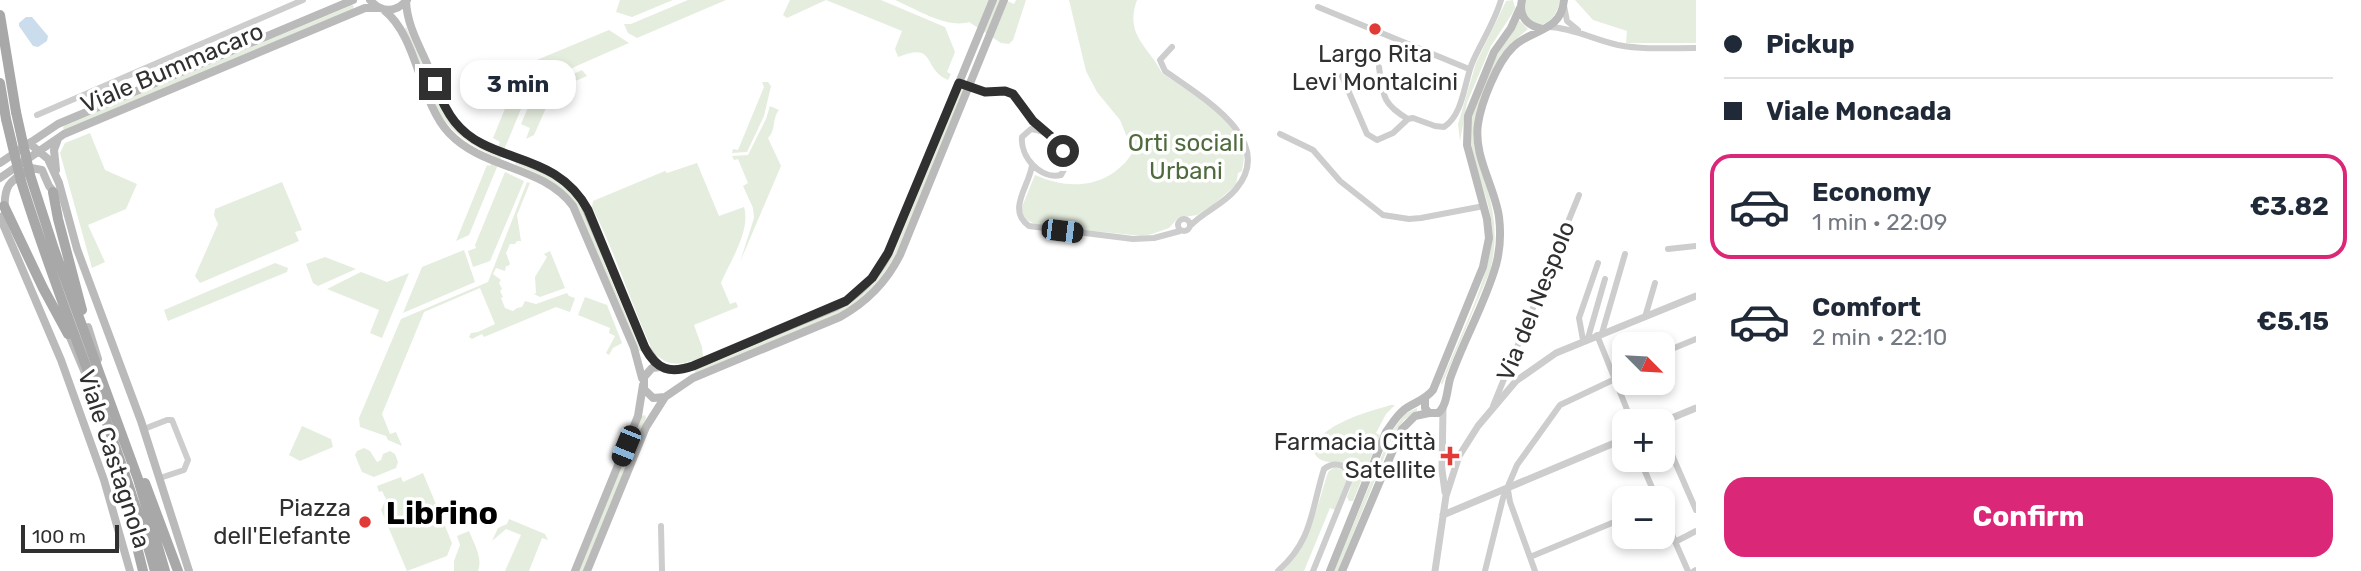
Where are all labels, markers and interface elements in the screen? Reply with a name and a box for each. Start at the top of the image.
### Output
street label: Viale Bummacaro [77,17,267,119]
marker: Largo Rita Levi Montalcini [1367,21,1383,37]
text: Pickup [1766,29,1855,60]
place label: Largo Rita Levi Montalcini [1292,40,1458,96]
callout: 3 min [460,60,575,108]
route end [419,68,451,100]
text: 3 min [487,70,549,98]
text: Viale Moncada [1766,96,1952,127]
park label: Orti sociali Urbani [1128,129,1244,185]
route start [1047,135,1079,167]
icon: car [1728,175,1791,238]
text: Economy [1812,177,1931,208]
text: €3.82 [2250,191,2329,222]
text: 1 min · 22:09 [1812,208,1947,236]
street label: Via del Nespolo [1491,217,1581,385]
car [1040,218,1085,244]
icon: car [1728,290,1791,353]
text: Comfort [1812,292,1921,323]
text: €5.15 [2256,306,2329,337]
text: 2 min · 22:10 [1812,323,1947,351]
north arrow [1612,332,1675,396]
map controls [1612,332,1675,549]
street label: Viale Castagnola [72,366,156,552]
button: + [1612,409,1675,472]
car [609,423,644,469]
place label: Farmacia Città Satellite [1274,428,1436,484]
marker: Farmacia Città Satellite [1442,448,1458,464]
button: Confirm [1724,477,2333,557]
button: − [1612,486,1675,549]
place label: Piazza dell'Elefante [213,494,351,550]
district label: Librino [386,494,498,532]
marker: Piazza dell'Elefante [357,514,373,530]
scale bar [21,522,119,554]
text: 100 m [32,525,86,548]

